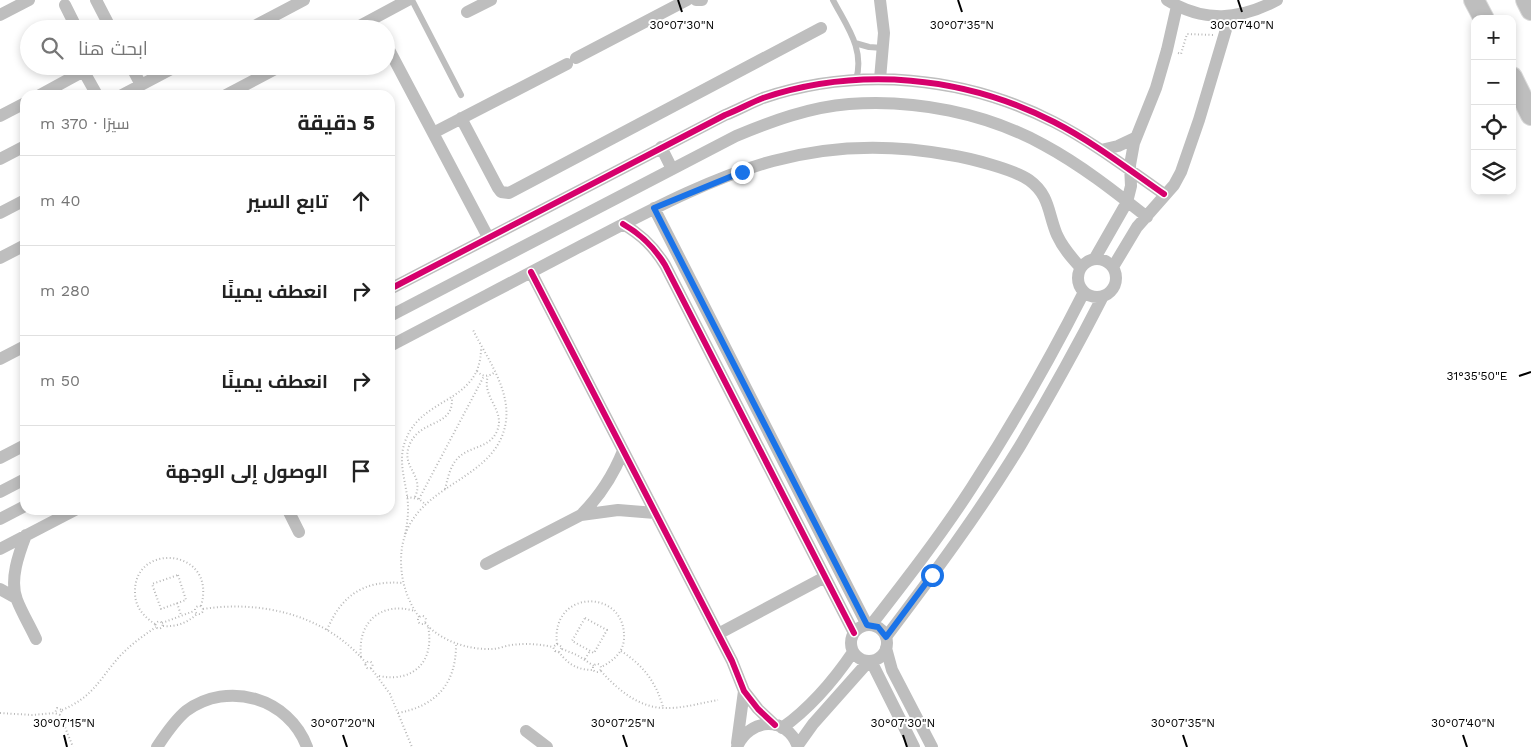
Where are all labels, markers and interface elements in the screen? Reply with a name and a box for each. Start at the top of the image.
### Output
map controls [1471,15,1516,195]
button: + [1471,15,1516,60]
text: 30°07'30"N [650,18,714,32]
text: 30°07'35"N [930,18,994,32]
text: 30°07'40"N [1210,18,1274,32]
search box [20,20,395,75]
icon: search [38,34,66,62]
text: ابحث هنا [78,37,148,60]
button: − [1471,60,1516,105]
button: locate [1471,105,1516,150]
text: 5 دقيقة [297,110,375,135]
text: سيرًا · 370 m [40,114,130,133]
button: layers [1471,150,1516,195]
route end [731,161,754,184]
icon: ahead [347,187,375,215]
text: تابع السير [247,190,328,213]
text: 40 m [40,191,80,210]
icon: right [347,277,375,305]
text: انعطف يمينًا [221,280,328,303]
text: 280 m [40,281,90,300]
icon: right [347,367,375,395]
text: 31°35'50"E [1447,369,1508,383]
text: انعطف يمينًا [221,370,328,393]
text: 50 m [40,371,80,390]
icon: arrive [347,457,375,485]
text: الوصول إلى الوجهة [166,460,328,483]
route start [921,564,944,587]
text: 30°07'15"N [33,716,95,730]
text: 30°07'20"N [311,716,375,730]
text: 30°07'25"N [591,716,655,730]
text: 30°07'30"N [871,716,935,730]
text: 30°07'35"N [1151,716,1215,730]
text: 30°07'40"N [1431,716,1495,730]

